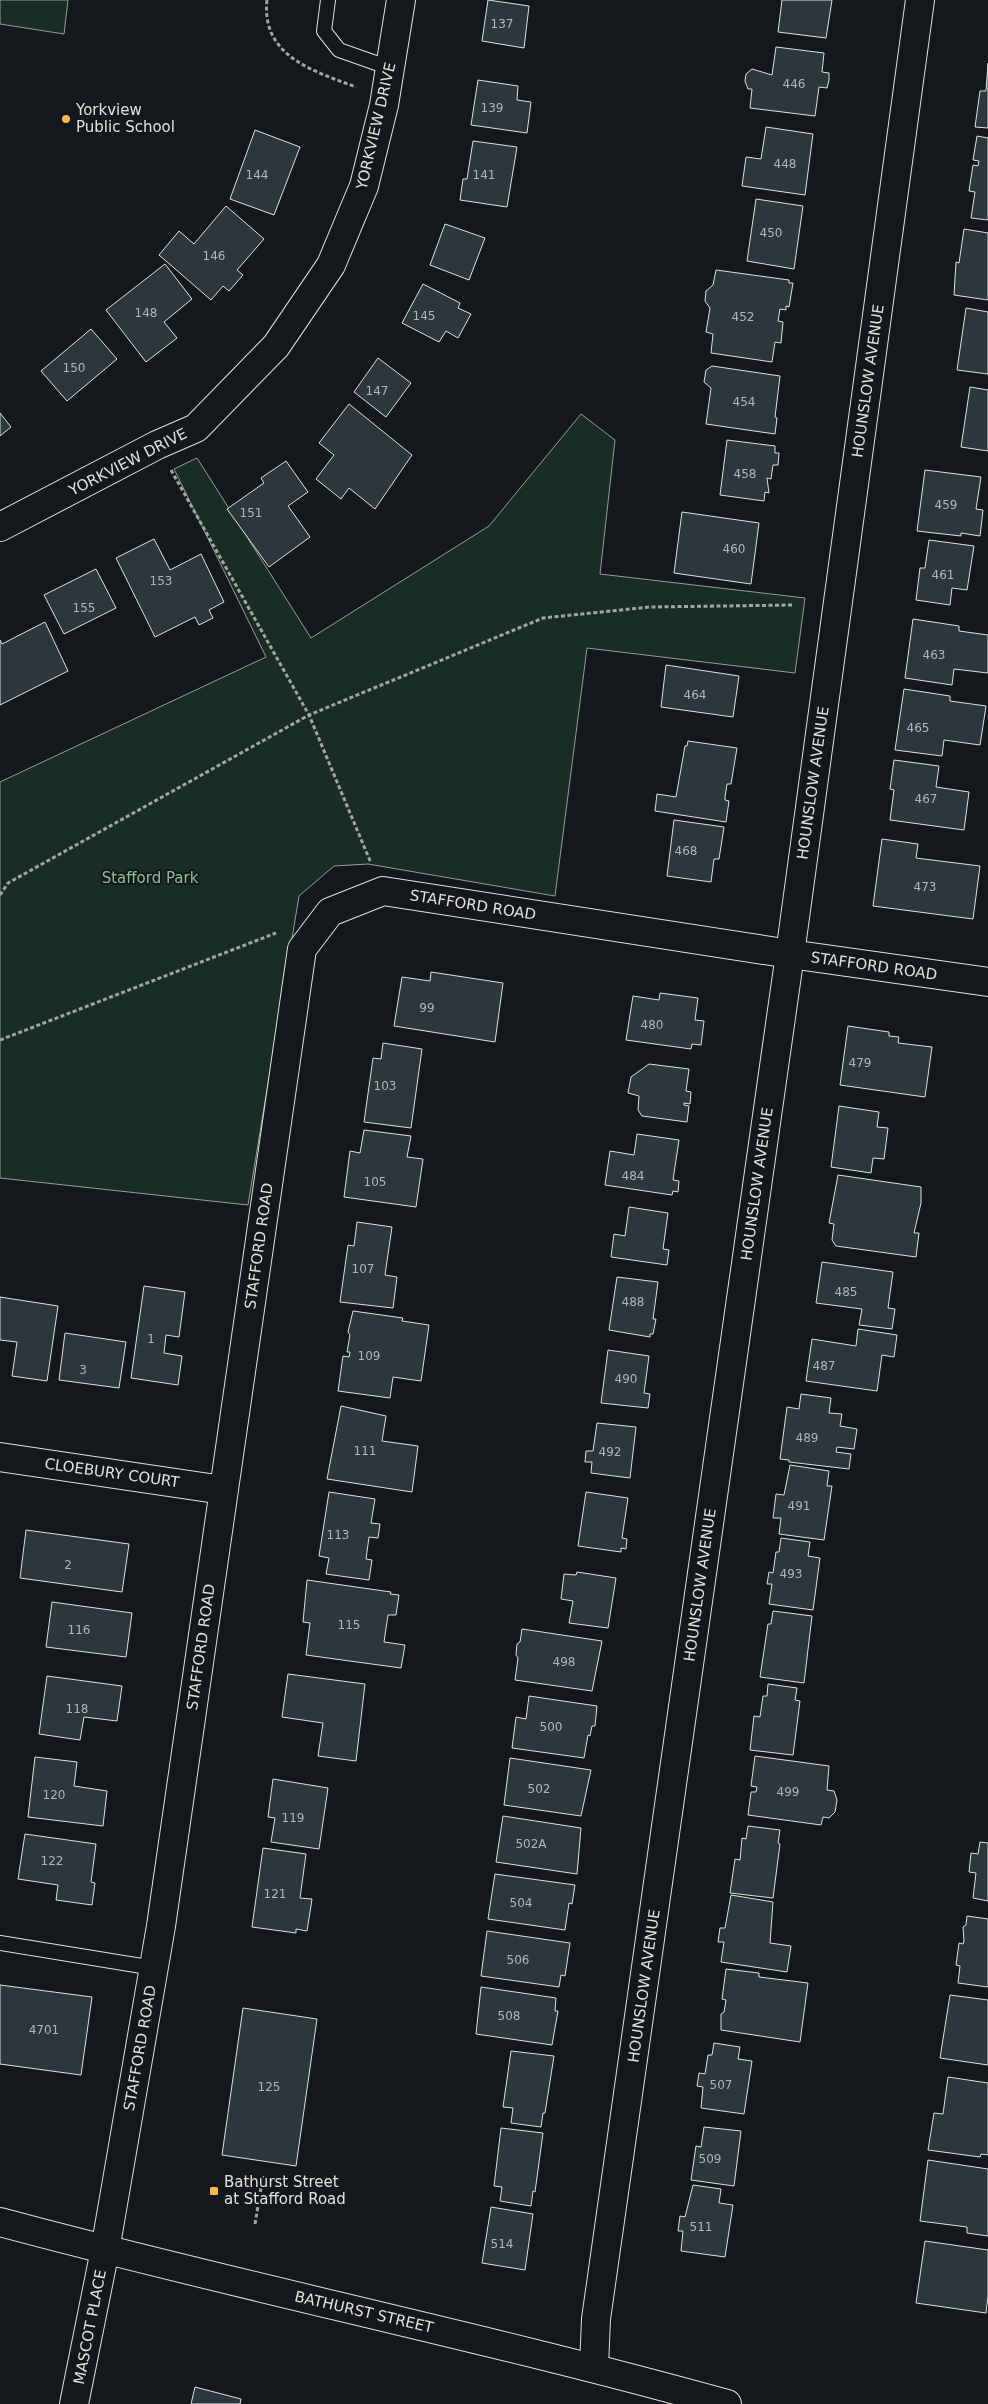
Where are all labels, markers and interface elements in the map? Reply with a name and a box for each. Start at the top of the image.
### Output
house number: 137 [491,17,513,31]
street label: YORKVIEW DRIVE [352,60,399,192]
house number: 446 [783,77,805,91]
place label: Yorkview Public School [75,101,175,136]
house number: 139 [481,101,503,115]
marker: Yorkview Public School [60,113,72,125]
house number: 448 [774,157,796,171]
house number: 144 [246,168,268,182]
house number: 141 [473,168,495,182]
house number: 450 [760,226,782,240]
house number: 146 [203,249,225,263]
street label: HOUNSLOW AVENUE [848,303,888,459]
house number: 148 [135,306,157,320]
house number: 145 [413,309,435,323]
house number: 452 [732,310,754,324]
house number: 150 [63,361,85,375]
house number: 147 [366,384,388,398]
house number: 454 [733,395,755,409]
street label: YORKVIEW DRIVE [65,424,190,500]
house number: 458 [734,467,756,481]
house number: 459 [935,498,957,512]
house number: 151 [240,506,262,520]
house number: 460 [723,542,745,556]
house number: 461 [932,568,954,582]
house number: 153 [150,574,172,588]
house number: 155 [73,601,95,615]
house number: 463 [923,648,945,662]
house number: 464 [684,688,706,702]
street label: HOUNSLOW AVENUE [793,705,833,861]
house number: 465 [907,721,929,735]
house number: 467 [915,792,937,806]
house number: 468 [675,844,697,858]
park label: Stafford Park [102,869,199,887]
house number: 473 [914,880,936,894]
street label: STAFFORD ROAD [409,886,537,924]
street label: STAFFORD ROAD [810,948,938,984]
house number: 99 [419,1001,435,1015]
house number: 480 [641,1018,663,1032]
house number: 479 [849,1056,871,1070]
house number: 103 [374,1079,396,1093]
street label: HOUNSLOW AVENUE [737,1106,777,1262]
house number: 484 [622,1169,644,1183]
house number: 105 [364,1175,386,1189]
street label: STAFFORD ROAD [241,1182,277,1310]
house number: 107 [352,1262,374,1276]
house number: 485 [835,1285,857,1299]
house number: 488 [622,1295,644,1309]
house number: 1 [147,1332,155,1346]
house number: 109 [358,1349,380,1363]
house number: 487 [813,1359,835,1373]
house number: 3 [79,1363,87,1377]
house number: 490 [615,1372,637,1386]
house number: 489 [796,1431,818,1445]
house number: 111 [354,1444,376,1458]
house number: 492 [599,1445,621,1459]
street label: CLOEBURY COURT [43,1455,181,1491]
house number: 491 [788,1499,810,1513]
street label: HOUNSLOW AVENUE [680,1507,720,1663]
house number: 113 [327,1528,349,1542]
house number: 2 [64,1558,72,1572]
house number: 493 [780,1567,802,1581]
street label: STAFFORD ROAD [183,1583,219,1711]
house number: 115 [338,1618,360,1632]
house number: 116 [68,1623,90,1637]
house number: 498 [553,1655,575,1669]
house number: 118 [66,1702,88,1716]
house number: 500 [540,1720,562,1734]
house number: 502 [528,1782,550,1796]
house number: 499 [777,1785,799,1799]
house number: 120 [43,1788,65,1802]
house number: 119 [282,1811,304,1825]
house number: 502A [515,1837,547,1851]
house number: 122 [41,1854,63,1868]
house number: 121 [264,1887,286,1901]
house number: 504 [510,1896,532,1910]
street label: HOUNSLOW AVENUE [624,1908,664,2064]
house number: 506 [507,1953,529,1967]
street label: STAFFORD ROAD [120,1984,160,2112]
house number: 508 [498,2009,520,2023]
house number: 4701 [29,2023,59,2037]
house number: 507 [710,2078,732,2092]
house number: 125 [258,2080,280,2094]
house number: 509 [699,2152,721,2166]
place label: Bathurst Street at Stafford Road [224,2173,346,2208]
marker: Bathurst Street at Stafford Road [208,2185,220,2197]
house number: 511 [690,2220,712,2234]
house number: 514 [491,2237,513,2251]
street label: MASCOT PLACE [70,2268,110,2386]
street label: BATHURST STREET [293,2287,436,2337]

